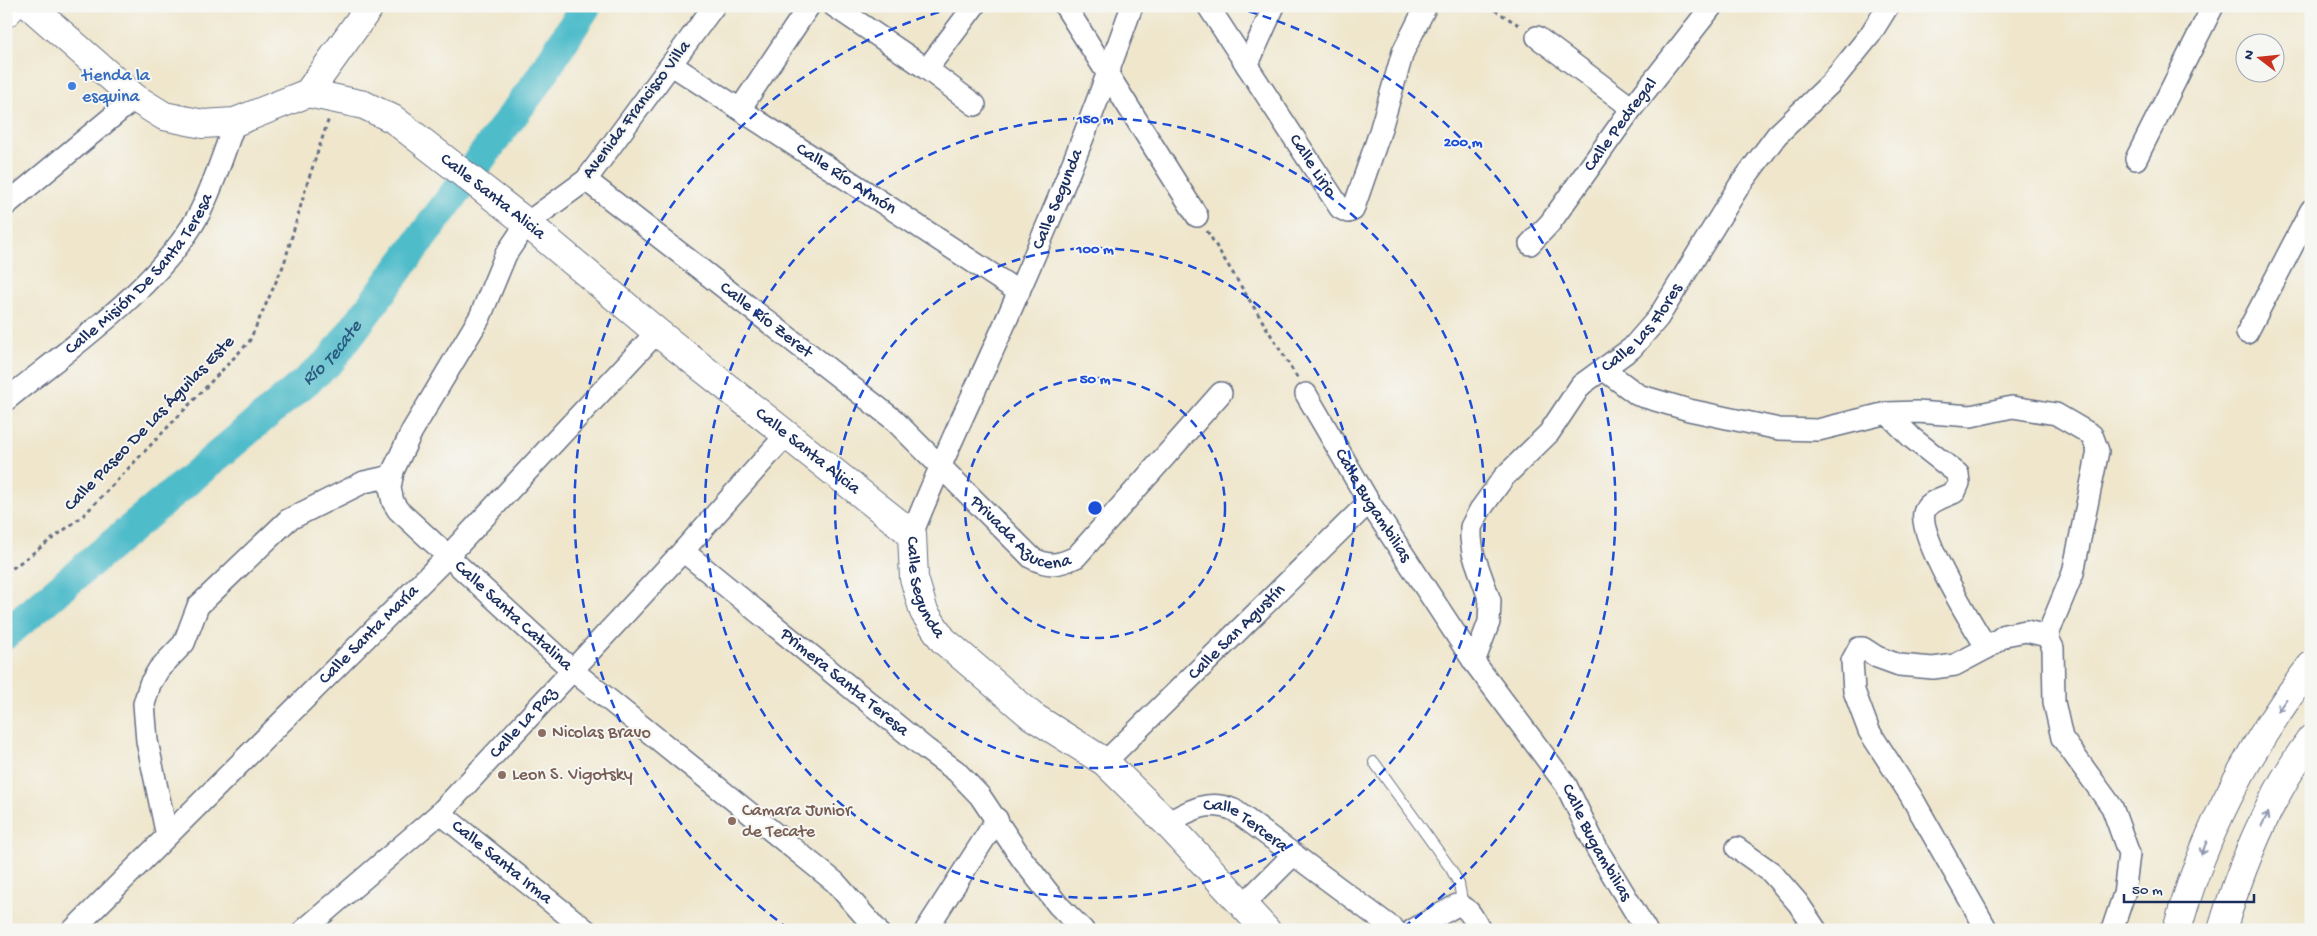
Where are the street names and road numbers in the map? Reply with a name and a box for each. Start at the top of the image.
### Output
street label: Avenida Francisco Villa [578,36,696,183]
street label: Calle Pedregal [1579,74,1662,176]
street label: Calle Lirio [1284,130,1341,202]
street label: Calle Río Armón [792,138,901,220]
street label: Calle Segunda [1028,145,1088,253]
street label: Calle Santa Alicia [436,149,551,245]
street label: Calle Misión De Santa Teresa [61,189,218,359]
street label: Calle Río Zeret [715,277,818,364]
street label: Calle Las Flores [1597,278,1688,377]
street label: Calle Paseo De Las Águilas Este [60,331,240,516]
street label: Calle Santa Alicia [751,403,865,500]
street label: Calle Bugambilias [1330,445,1417,567]
street label: Privada Azucena [965,491,1075,575]
street label: Calle Segunda [902,536,950,643]
street label: Calle Santa Catalina [450,556,577,676]
street label: Calle San Agustín [1184,579,1290,685]
street label: Calle Santa María [315,580,424,689]
street label: Primera Santa Teresa [775,623,914,742]
street label: Calle La Paz [485,682,562,763]
street label: Calle Bugambilias [1557,780,1637,906]
street label: Calle Tercera [1202,795,1293,858]
street label: Calle Santa Irma [447,816,557,910]

